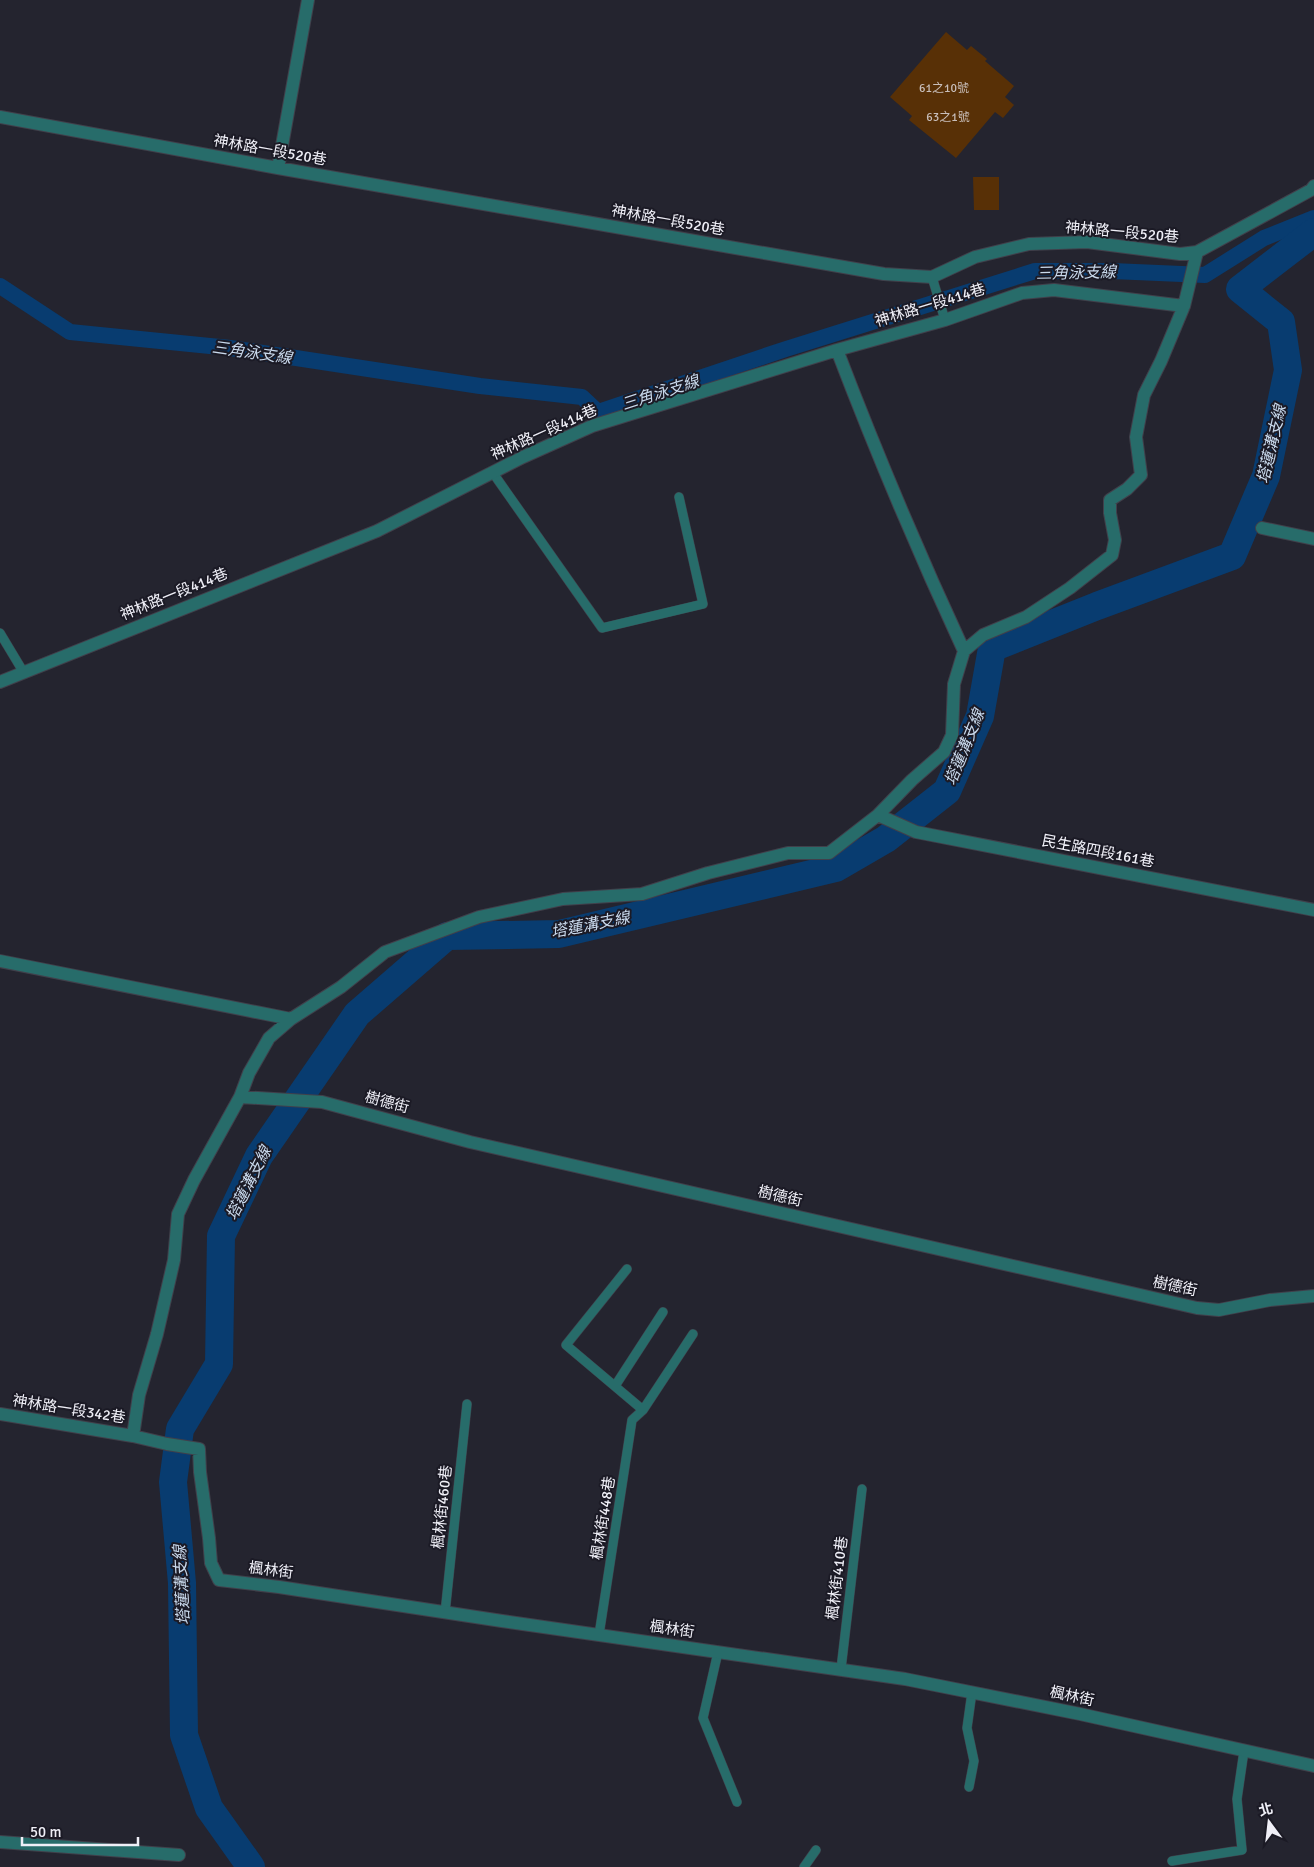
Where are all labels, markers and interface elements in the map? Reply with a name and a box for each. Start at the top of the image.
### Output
house number: 61之10號 [919,81,969,96]
house number: 63之1號 [926,110,970,125]
street label: 神林路一段520巷 [212,131,328,169]
street label: 神林路一段520巷 [610,201,726,239]
street label: 神林路一段520巷 [1064,218,1180,246]
water label: 三角泳支線 [1036,262,1118,284]
street label: 神林路一段414巷 [873,280,987,330]
water label: 三角泳支線 [211,338,295,369]
water label: 三角泳支線 [619,370,703,415]
street label: 神林路一段414巷 [488,401,600,463]
water label: 塔蓮溝支線 [1253,401,1291,485]
street label: 神林路一段414巷 [118,564,230,624]
water label: 塔蓮溝支線 [941,705,990,788]
street label: 民生路四段161巷 [1040,831,1156,871]
water label: 塔蓮溝支線 [549,907,633,942]
street label: 樹德街 [363,1087,411,1117]
water label: 塔蓮溝支線 [222,1141,277,1224]
street label: 樹德街 [756,1182,804,1210]
street label: 樹德街 [1151,1273,1199,1299]
street label: 神林路一段342巷 [11,1391,127,1427]
street label: 楓林街460巷 [429,1464,455,1550]
street label: 楓林街448巷 [588,1475,618,1561]
street label: 楓林街410巷 [823,1535,851,1621]
water label: 塔蓮溝支線 [170,1542,194,1625]
street label: 楓林街 [248,1558,294,1582]
street label: 楓林街 [648,1617,696,1641]
street label: 楓林街 [1048,1683,1096,1709]
north arrow [1244,1797,1294,1847]
text: 北 [1257,1800,1275,1820]
scale bar [22,1814,139,1846]
text: 50 m [30,1823,61,1841]

